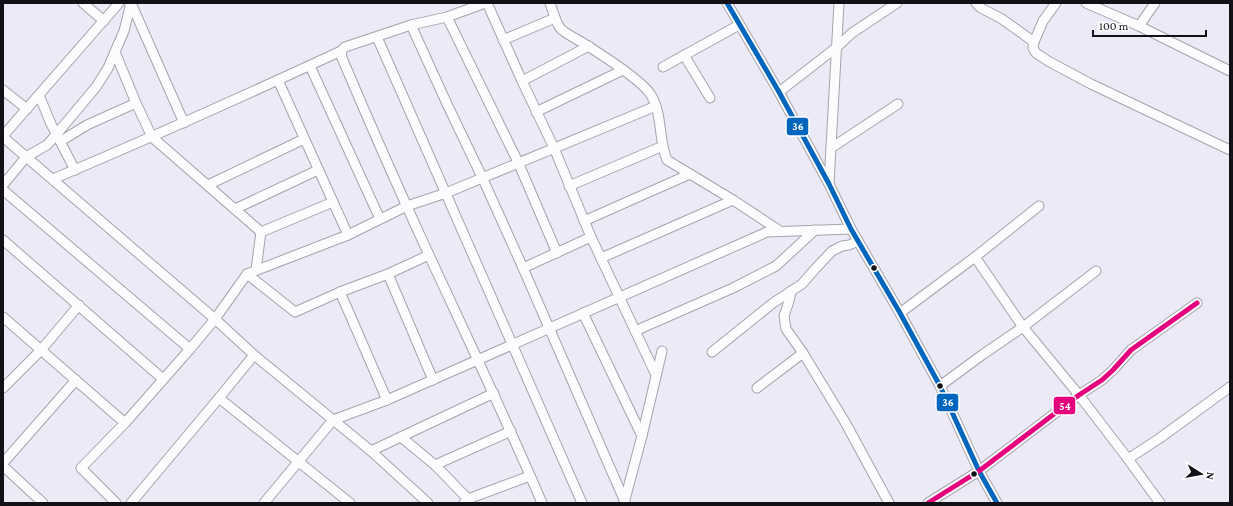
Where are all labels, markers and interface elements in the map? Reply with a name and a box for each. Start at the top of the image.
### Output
scale bar [1093,12,1206,38]
text: 100 m [1099,19,1129,33]
line badge: 36 [786,117,809,136]
text: 36 [792,120,804,132]
unlabelled marker [869,263,879,273]
unlabelled marker [935,381,945,391]
line badge: 36 [936,393,959,412]
text: 36 [942,396,954,408]
line badge: 54 [1053,396,1076,415]
text: 54 [1059,400,1071,412]
north arrow [1181,454,1221,494]
unlabelled marker [969,469,979,479]
text: N [1204,471,1217,481]

